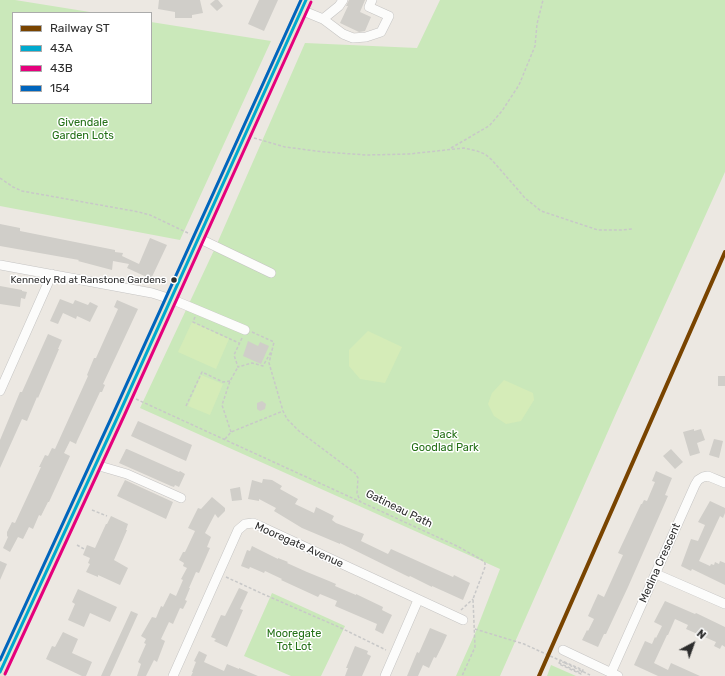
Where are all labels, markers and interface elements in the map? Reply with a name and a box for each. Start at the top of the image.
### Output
legend [12,12,152,104]
text: Railway ST [50,21,110,35]
text: 43A [50,41,73,55]
text: 43B [50,61,73,75]
text: 154 [50,81,70,95]
park label: Givendale Garden Lots [52,116,114,142]
place label: Kennedy Rd at Ranstone Gardens [11,274,166,286]
marker: Kennedy Rd at Ranstone Gardens [169,275,179,285]
park label: Jack Goodlad Park [411,428,479,454]
street label: Gatineau Path [363,487,435,531]
street label: Mooregate Avenue [253,519,345,571]
street label: Medina Crescent [637,521,683,605]
north arrow [673,624,713,664]
park label: Mooregate Tot Lot [267,627,321,653]
text: N [694,627,708,642]

